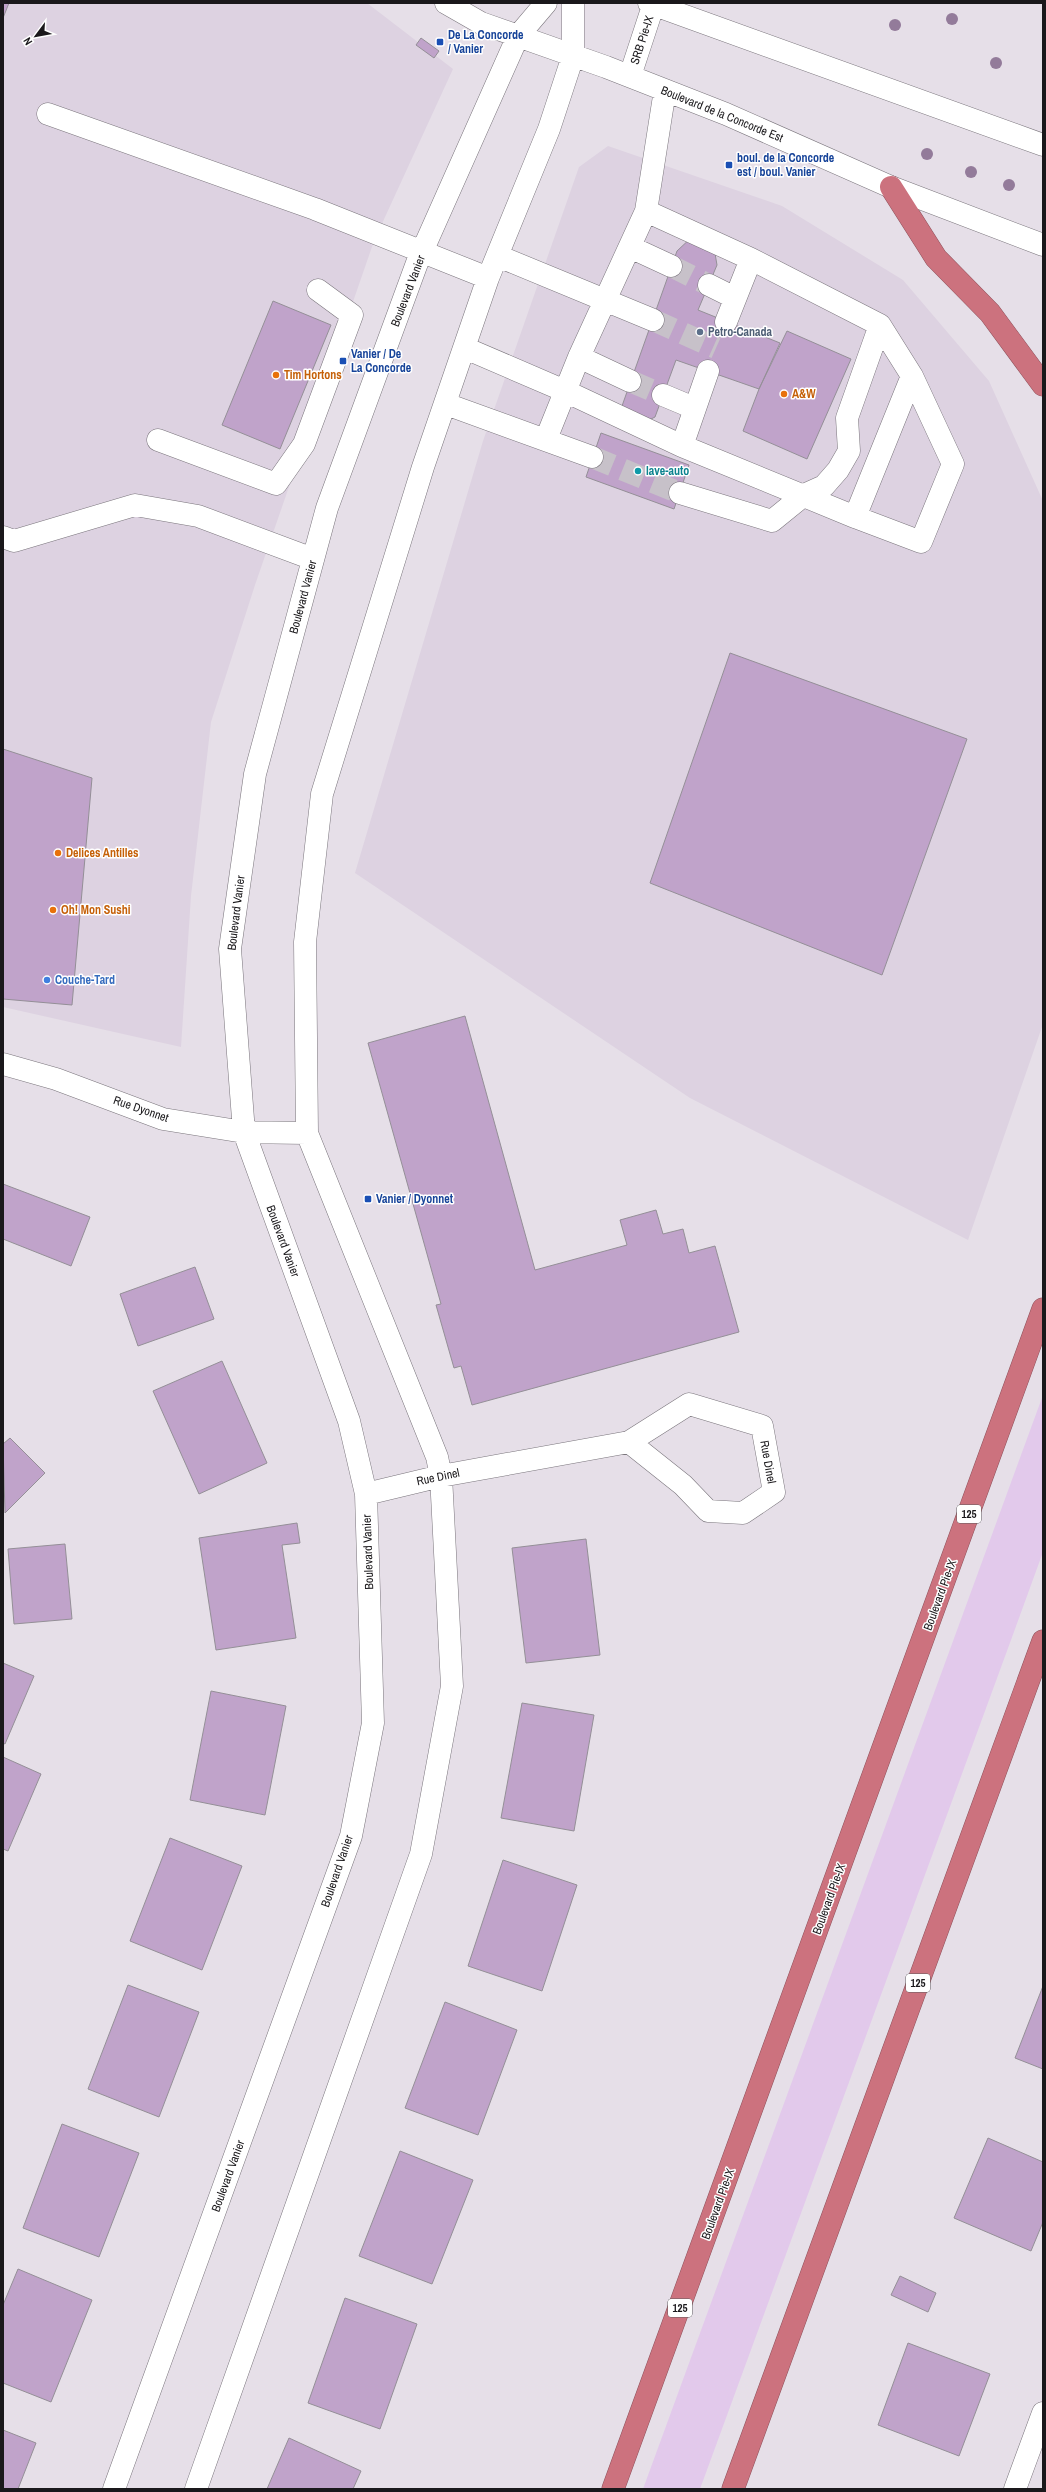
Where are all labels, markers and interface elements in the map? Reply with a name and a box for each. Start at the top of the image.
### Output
street label: SRB Pie-IX [627,13,658,66]
north arrow [16,16,56,56]
place label: De La Concorde / Vanier [448,27,524,57]
text: N [20,35,35,48]
marker: De La Concorde / Vanier [435,37,445,47]
street label: Boulevard de la Concorde Est [658,82,786,146]
place label: boul. de la Concorde est / boul. Vanier [737,150,835,180]
marker: boul. de la Concorde est / boul. Vanier [724,160,734,170]
street label: Boulevard Vanier [387,252,429,329]
place label: Petro-Canada [708,324,773,340]
marker: Petro-Canada [695,327,705,337]
place label: Vanier / De La Concorde [351,346,412,376]
marker: Vanier / De La Concorde [338,356,348,366]
place label: Tim Hortons [284,367,342,383]
marker: Tim Hortons [271,370,281,380]
place label: A&W [792,386,816,402]
marker: A&W [779,389,789,399]
place label: lave-auto [646,463,689,479]
marker: lave-auto [633,466,643,476]
street label: Boulevard Vanier [286,558,321,635]
place label: Delices Antilles [66,845,139,861]
marker: Delices Antilles [53,848,63,858]
street label: Boulevard Vanier [223,874,249,951]
place label: Oh! Mon Sushi [61,902,131,918]
marker: Oh! Mon Sushi [48,905,58,915]
place label: Couche-Tard [55,972,115,988]
marker: Couche-Tard [42,975,52,985]
street label: Rue Dyonnet [111,1092,171,1126]
place label: Vanier / Dyonnet [376,1191,454,1207]
marker: Vanier / Dyonnet [363,1194,373,1204]
street label: Boulevard Vanier [263,1203,304,1280]
street label: Rue Dinel [756,1439,780,1485]
street label: Rue Dinel [415,1465,461,1489]
road number: 125 [957,1505,981,1523]
street label: Boulevard Vanier [359,1513,377,1590]
street label: Boulevard Pie-IX [920,1557,960,1633]
street label: Boulevard Vanier [317,1832,357,1909]
street label: Boulevard Pie-IX [809,1861,849,1937]
road number: 125 [906,1974,930,1992]
street label: Boulevard Vanier [208,2137,249,2214]
street label: Boulevard Pie-IX [698,2166,738,2242]
road number: 125 [668,2299,692,2317]

